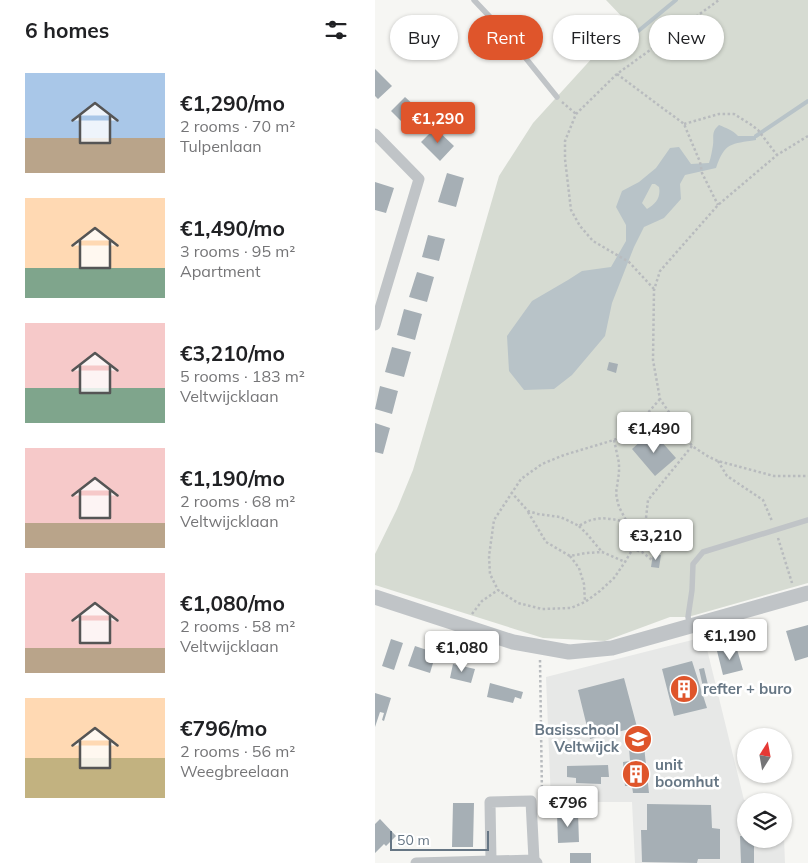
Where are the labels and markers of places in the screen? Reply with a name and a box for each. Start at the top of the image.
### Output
pin: €1,290 [397,102,479,144]
pin: €1,490 [613,412,695,454]
pin: €3,210 [615,518,697,561]
pin: €1,190 [689,618,771,661]
pin: €1,080 [421,630,503,673]
building icon: refter + buro [669,674,699,704]
place label: refter + buro [703,679,792,698]
place label: Basisschool Veltwijck [535,720,620,756]
school or university icon: Basisschool Veltwijck [623,724,653,754]
place label: unit boomhut [655,755,720,791]
building icon: unit boomhut [621,759,651,789]
pin: €796 [538,786,598,828]

